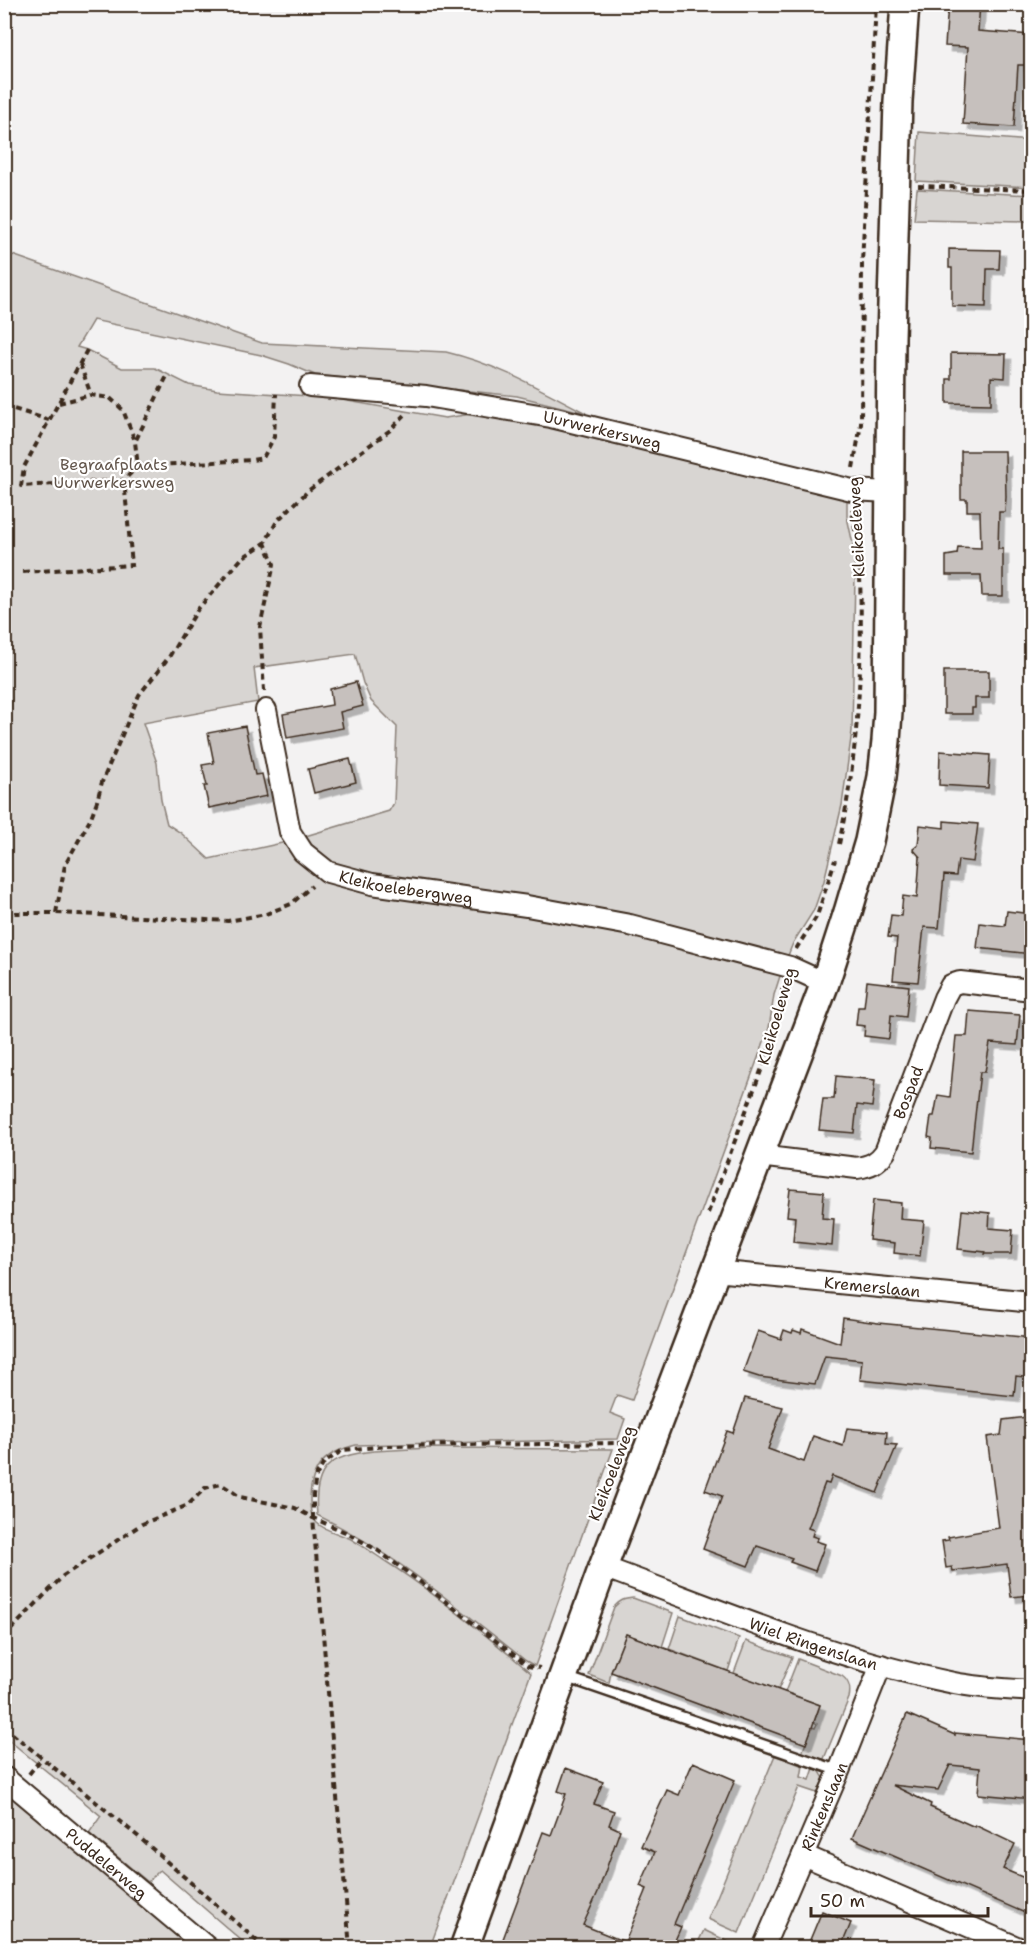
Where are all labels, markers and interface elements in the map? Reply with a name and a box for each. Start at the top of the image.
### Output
street label: Uurwerkersweg [542,406,664,454]
park label: Begraafplaats Uurwerkersweg [54,454,175,493]
street label: Kleikoeleweg [843,476,870,578]
street label: Kleikoelebergweg [337,866,474,909]
street label: Kleikoeleweg [753,965,801,1067]
street label: Bospad [889,1063,928,1122]
street label: Kremerslaan [823,1272,922,1302]
street label: Kleikoeleweg [584,1422,639,1524]
street label: Wiel Ringenslaan [746,1613,880,1675]
street label: Rinkenslaan [796,1759,852,1854]
street label: Puddelerweg [61,1823,152,1904]
scale bar [811,1880,988,1918]
text: 50 m [820,1889,865,1913]

